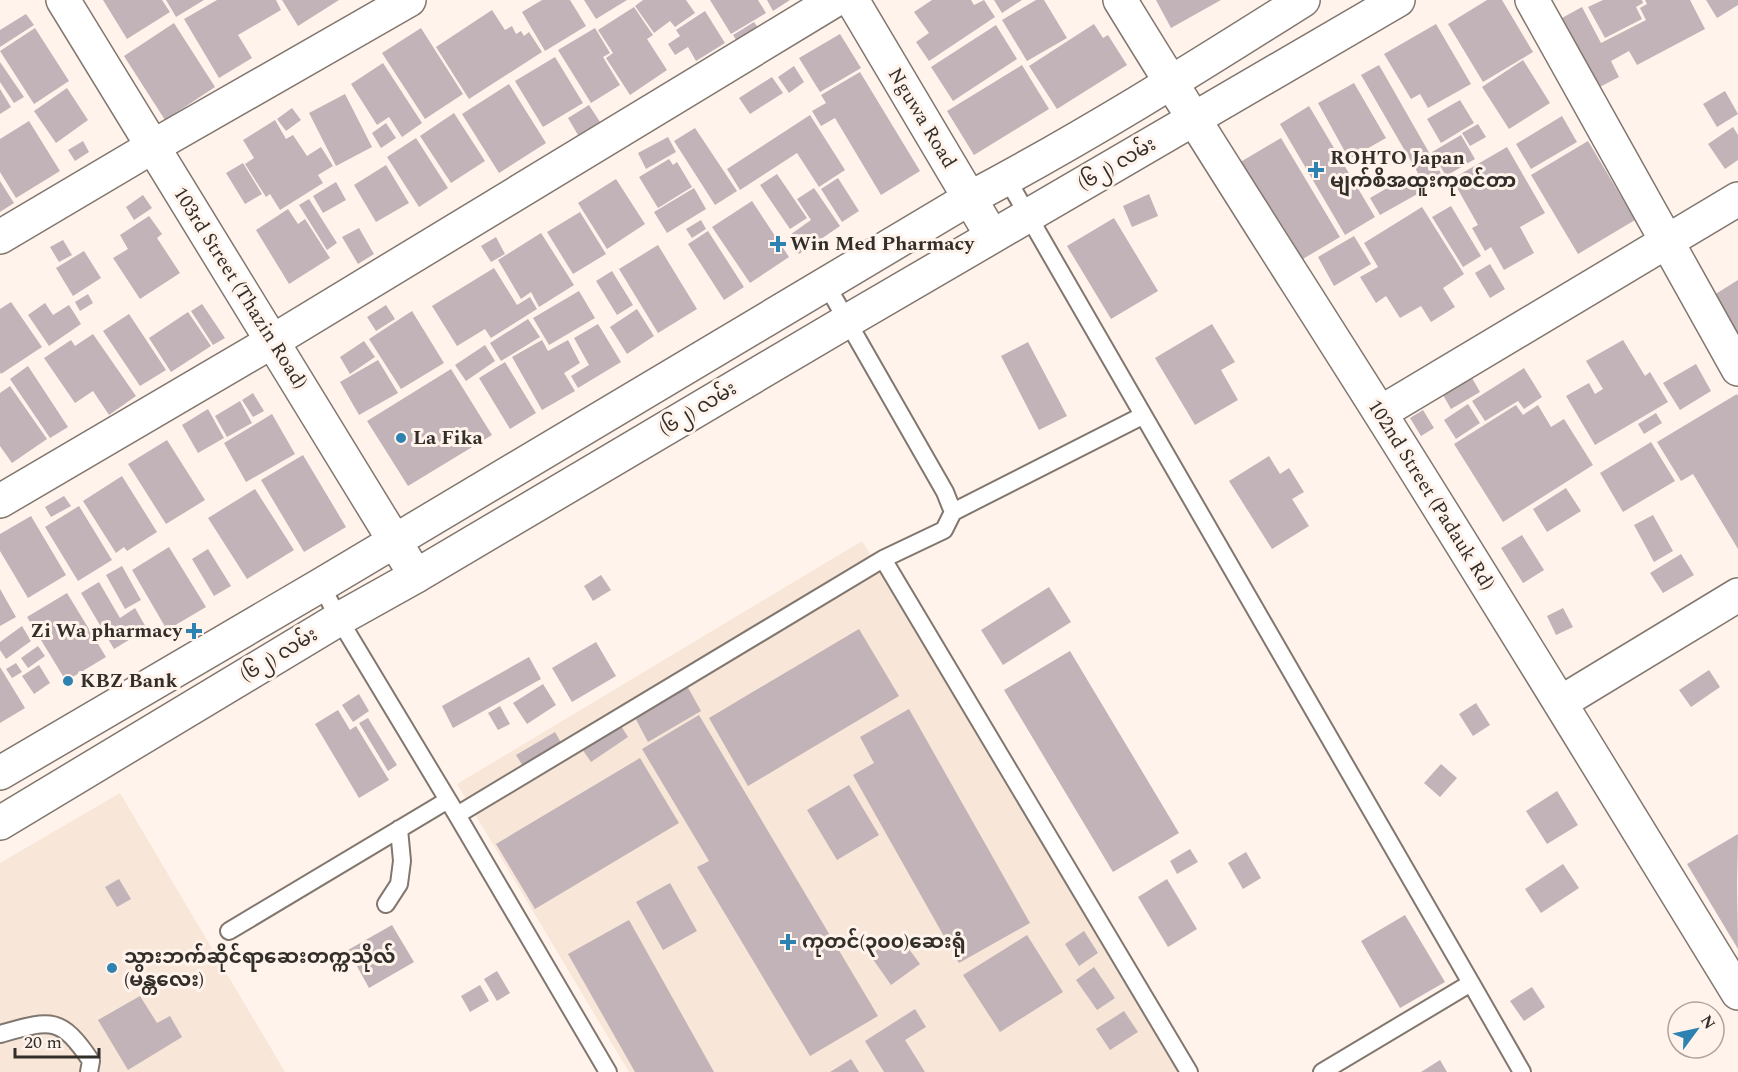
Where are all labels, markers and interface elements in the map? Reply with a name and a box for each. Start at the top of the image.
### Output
street label: Nguwa Road [880,62,964,174]
street label: (၆၂) လမ်း [1072,130,1162,198]
place label: ROHTO Japan မျက်စိအထူးကုစင်တာ [1330,143,1516,197]
marker: ROHTO Japan မျက်စိအထူးကုစင်တာ [1307,161,1325,179]
street label: 103rd Street (Thazin Road) [165,181,315,395]
place label: Win Med Pharmacy [790,229,975,259]
marker: Win Med Pharmacy [771,237,785,251]
street label: (၆၂) လမ်း [653,374,743,444]
street label: 102nd Street (Padauk Rd) [1360,394,1502,596]
place label: La Fika [413,423,483,453]
marker: La Fika [394,431,408,445]
place label: Zi Wa pharmacy [30,616,183,646]
street label: (၆၂) လမ်း [234,620,324,690]
marker: Zi Wa pharmacy [187,624,201,638]
place label: KBZ Bank [80,666,178,696]
marker: KBZ Bank [61,674,75,688]
place label: ကုတင်(၃၀၀)ဆေးရုံ [802,927,966,957]
marker: ကုတင်(၃၀၀)ဆေးရုံ [779,933,797,951]
place label: သွားဘက်ဆိုင်ရာဆေးတက္ကသိုလ် (မန္တလေး) [124,942,396,995]
marker: သွားဘက်ဆိုင်ရာဆေးတက္ကသိုလ် (မန္တလေး) [105,961,119,975]
north arrow [1666,1000,1726,1060]
text: N [1694,1010,1721,1034]
scale bar [15,1021,99,1059]
text: 20 m [24,1029,62,1056]

